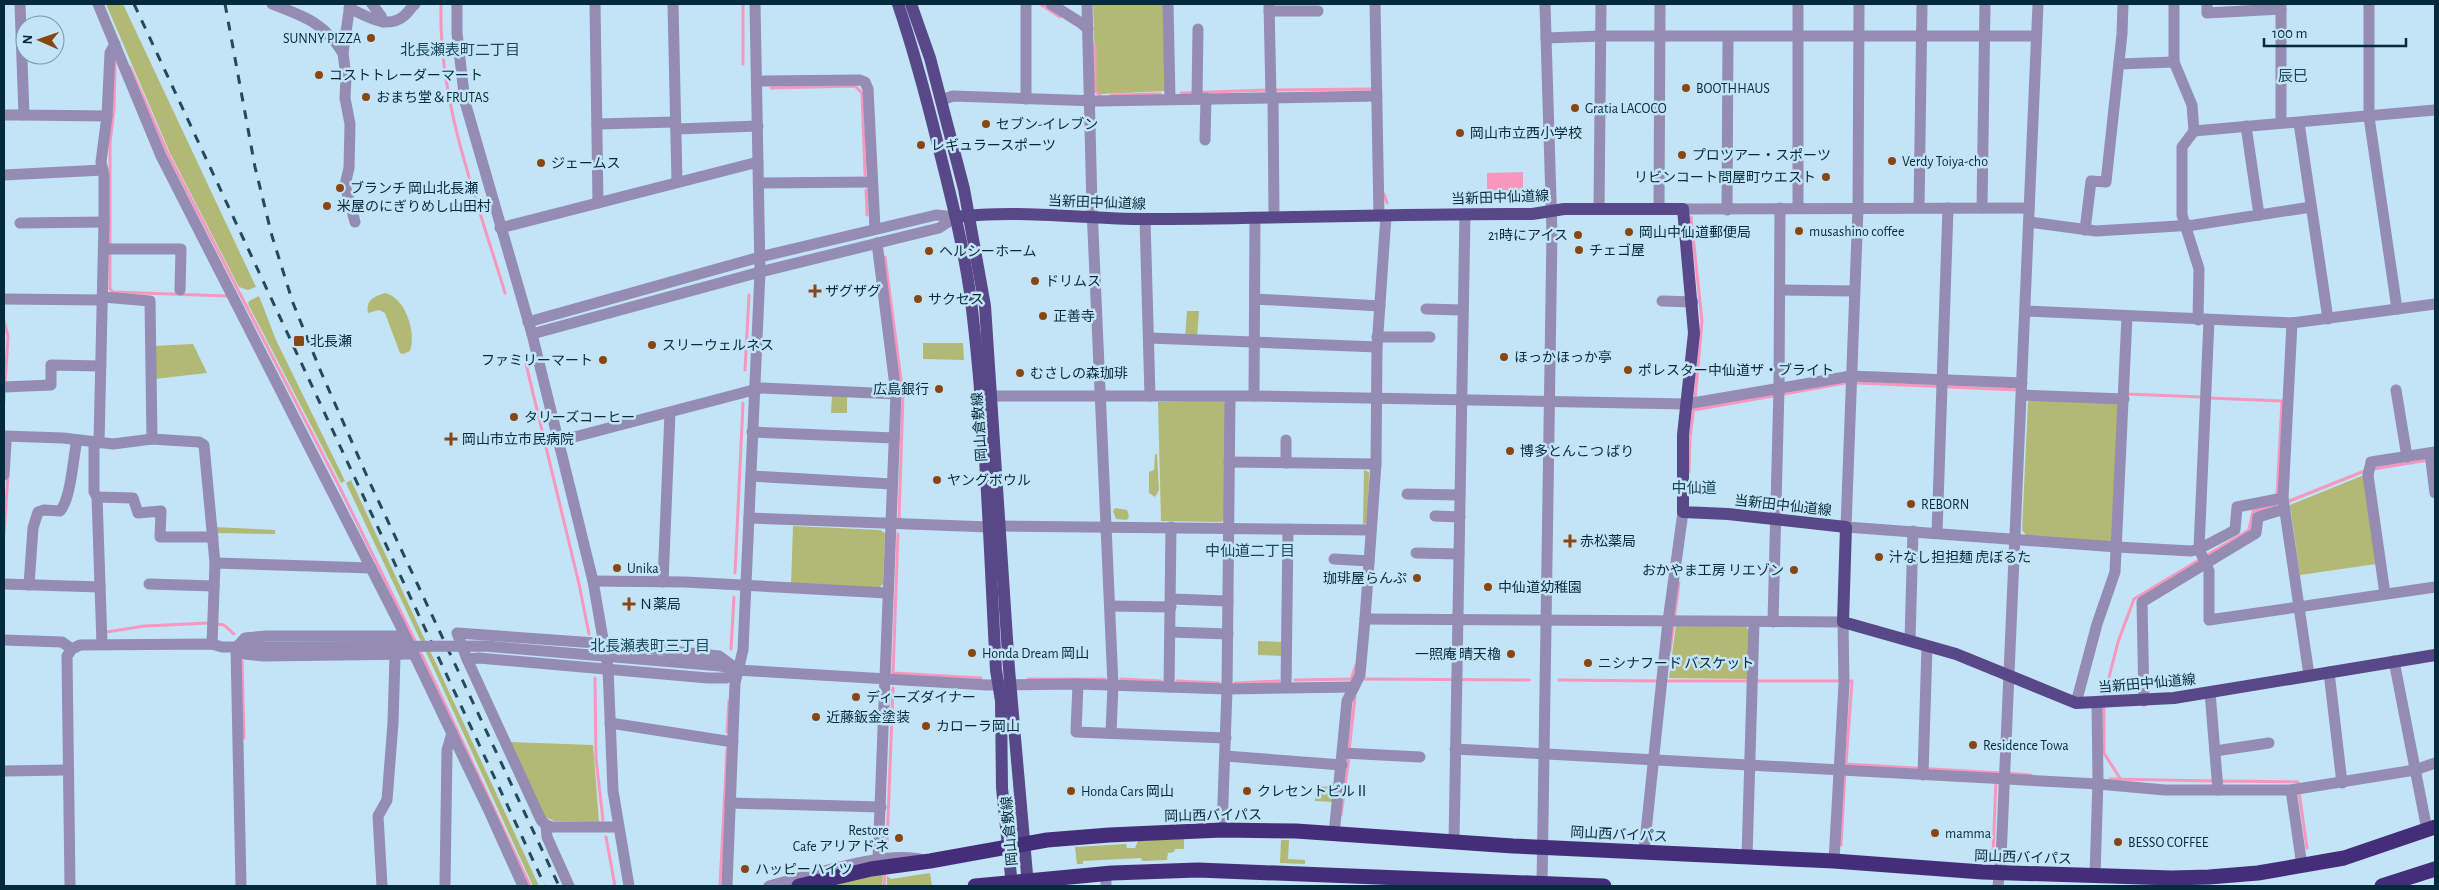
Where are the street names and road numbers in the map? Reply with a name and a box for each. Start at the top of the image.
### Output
street label: 当新田中仙道線 [1451,188,1549,207]
street label: 当新田中仙道線 [1048,193,1146,212]
street label: 岡山倉敷線 [969,392,989,462]
street label: 当新田中仙道線 [1733,493,1832,518]
street label: 当新田中仙道線 [2098,672,2197,695]
street label: 岡山倉敷線 [998,795,1020,867]
street label: 岡山西バイパス [1164,807,1262,824]
street label: 岡山西バイパス [1570,824,1668,845]
street label: 岡山西バイパス [1974,848,2072,867]

